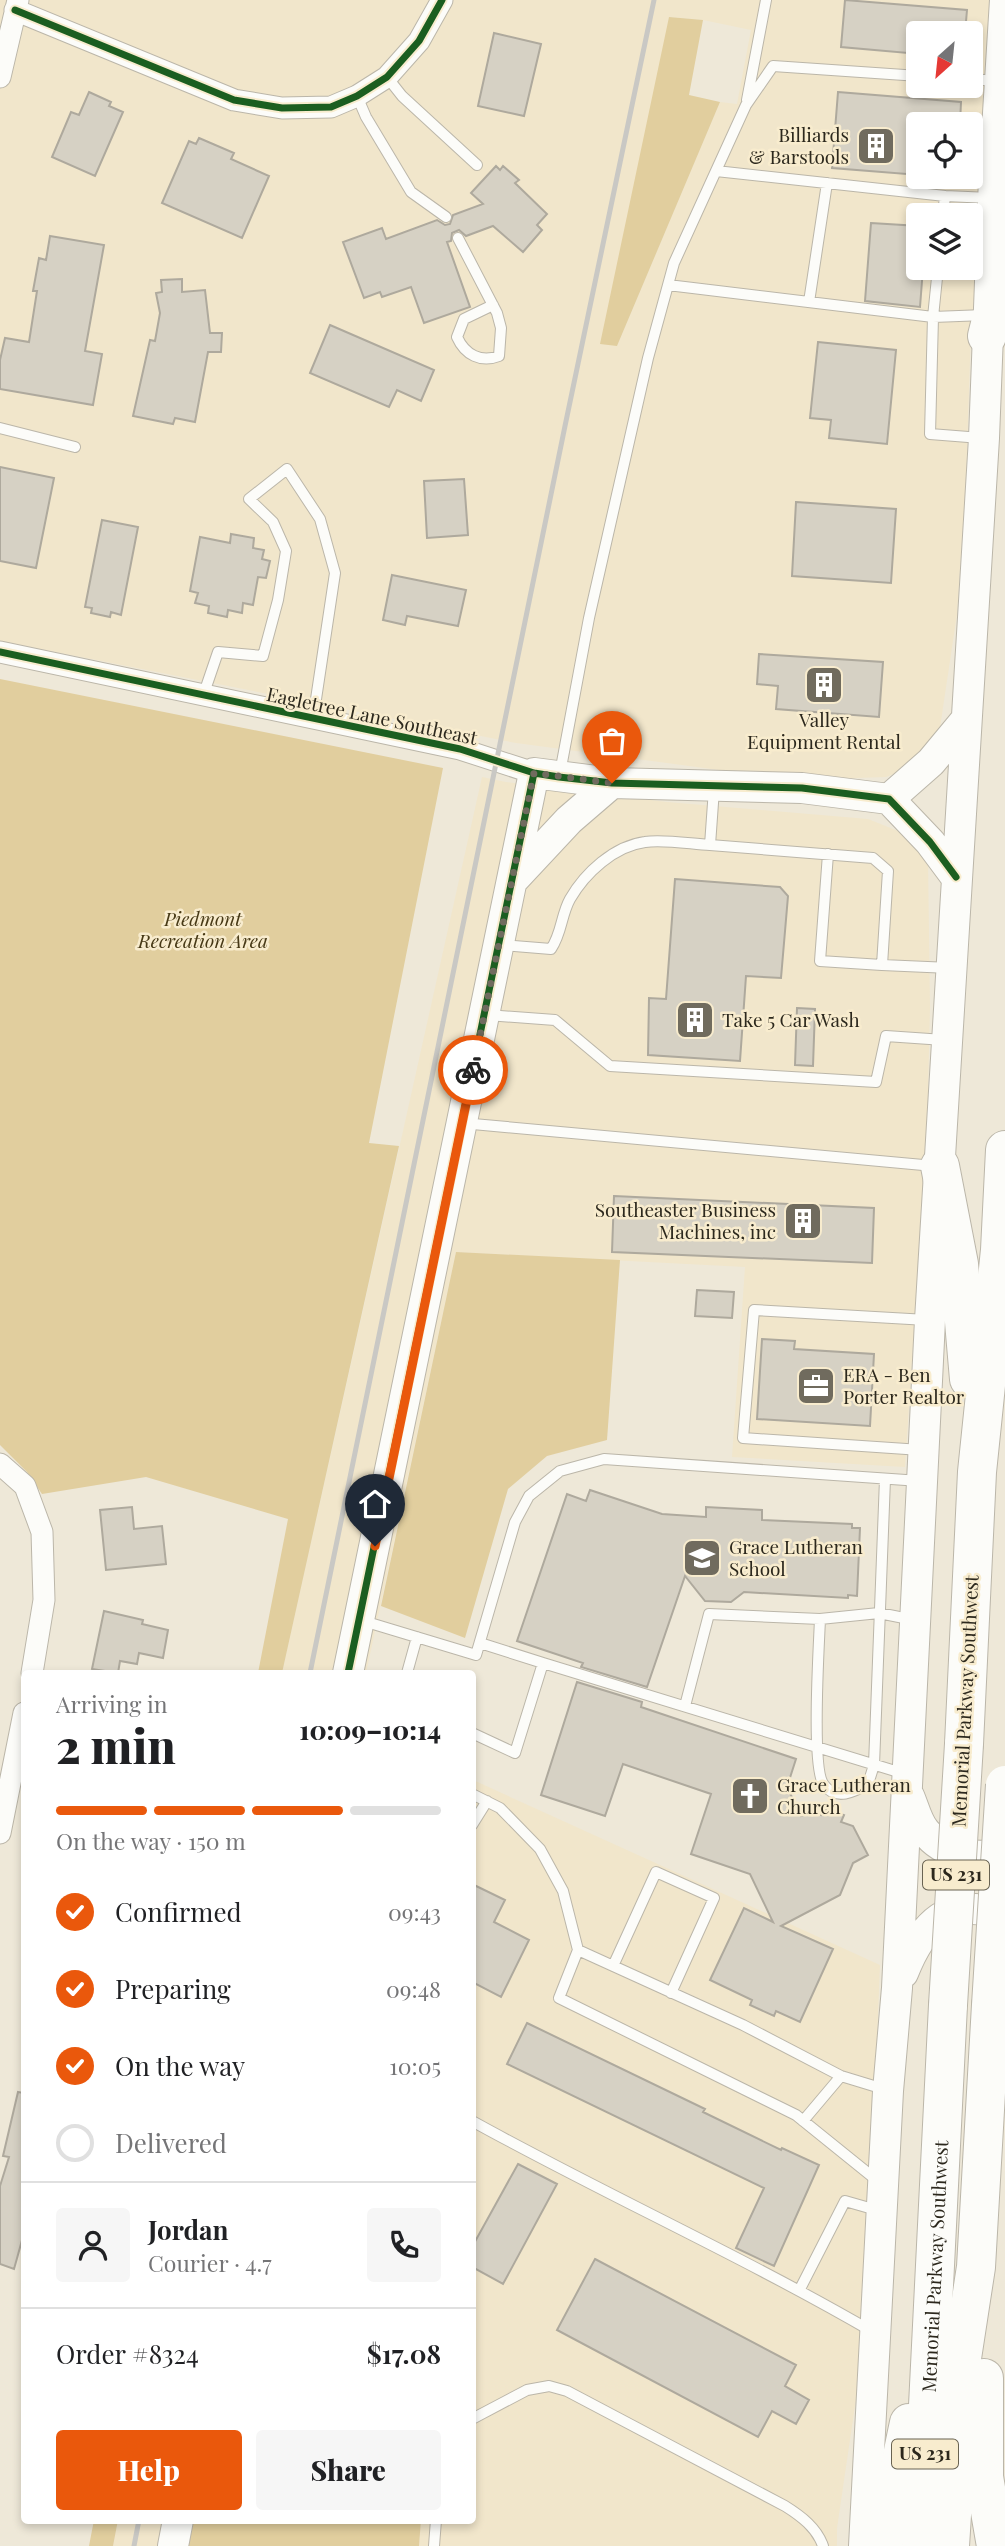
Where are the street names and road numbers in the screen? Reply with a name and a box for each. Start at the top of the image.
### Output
street label: Eagletree Lane Southeast [264,680,480,750]
street label: Memorial Parkway Southwest [944,1574,984,1828]
road number: US 231 [923,1860,989,1889]
street label: Memorial Parkway Southwest [915,2139,953,2393]
road number: US 231 [892,2440,958,2468]

